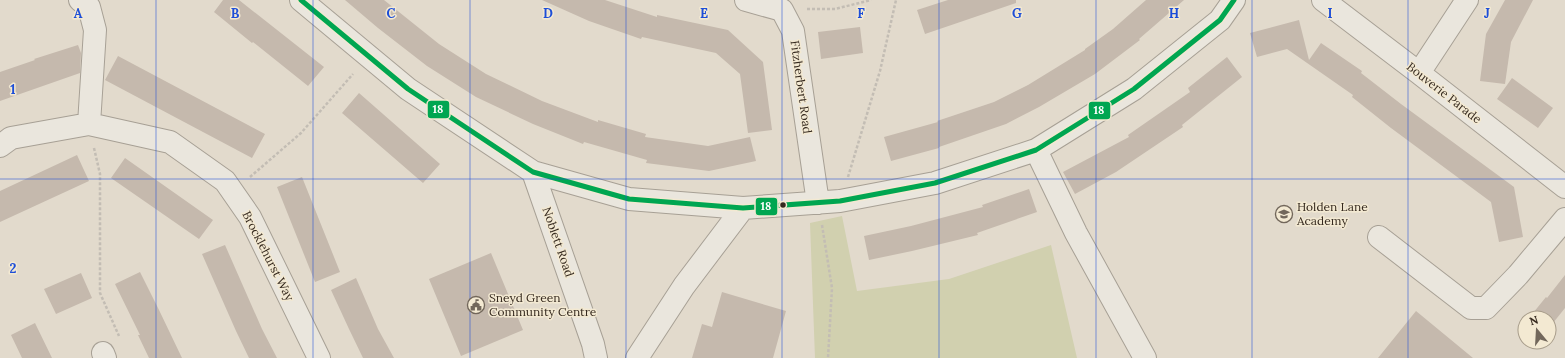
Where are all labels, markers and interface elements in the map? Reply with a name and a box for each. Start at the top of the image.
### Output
text: A [74,5,83,22]
text: B [231,5,240,22]
text: C [387,5,396,22]
text: D [543,5,553,22]
text: E [700,5,708,22]
text: F [857,5,865,22]
text: G [1012,5,1022,22]
text: H [1169,5,1179,22]
text: I [1327,5,1333,22]
text: J [1484,5,1490,22]
street label: Fitzherbert Road [788,39,815,135]
street label: Bouverie Parade [1404,59,1485,127]
text: 1 [10,81,16,98]
line badge: 18 [427,100,450,119]
line badge: 18 [1088,101,1111,120]
text: 18 [433,102,443,116]
text: 18 [1094,103,1104,117]
line badge: 18 [755,197,778,216]
text: 18 [761,199,771,213]
place label: Holden Lane Academy [1296,199,1368,228]
unlabelled marker [778,200,788,210]
school or university icon: Holden Lane Academy [1274,204,1294,224]
street label: Noblett Road [539,205,577,279]
street label: Brocklehurst Way [239,208,298,304]
text: 2 [10,260,17,277]
place label: Sneyd Green Community Centre [489,290,597,319]
public building icon: Sneyd Green Community Centre [466,295,486,315]
north arrow [1517,310,1557,350]
text: N [1528,312,1541,328]

